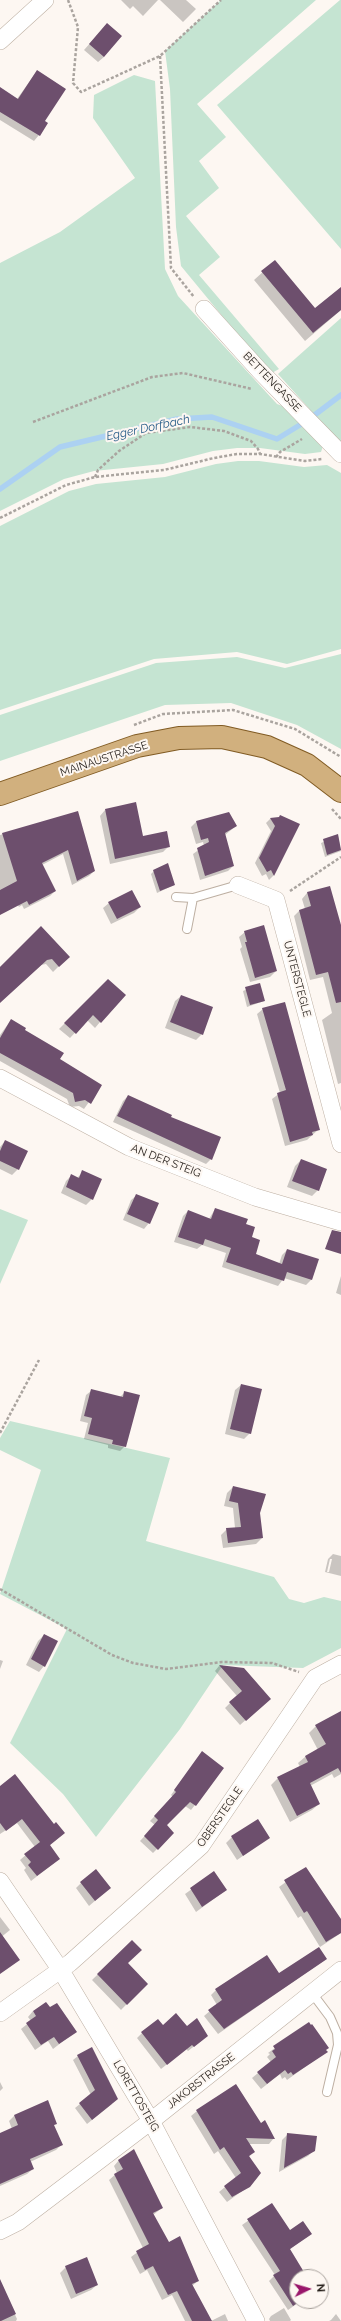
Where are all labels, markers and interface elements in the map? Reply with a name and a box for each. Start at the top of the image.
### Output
street label: BETTENGASSE [240,349,304,415]
water label: Egger Dorfbach [105,412,191,444]
street label: MAINAUSTRASSE [58,739,150,779]
street label: UNTERSTEGLE [280,939,314,1019]
street label: AN DER STEIG [129,1142,203,1180]
street label: OBERSTEGLE [194,1784,246,1850]
street label: JAKOBSTRASSE [164,2050,238,2112]
street label: LORETTOSTEIG [110,2058,162,2134]
north arrow [289,2269,329,2309]
text: N [314,2283,327,2293]

